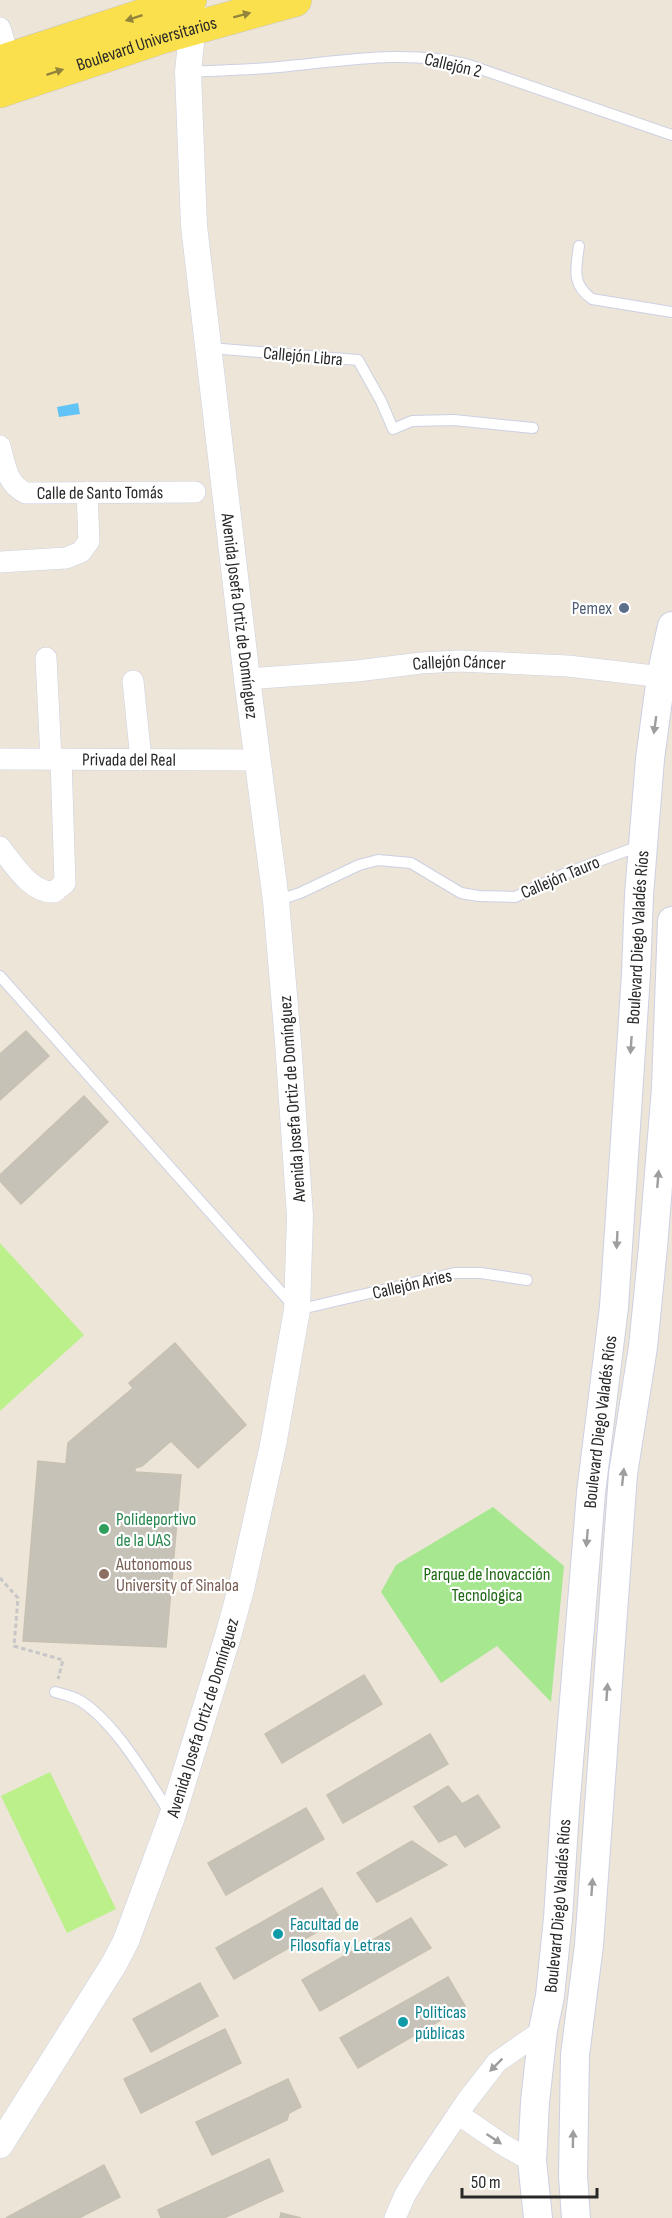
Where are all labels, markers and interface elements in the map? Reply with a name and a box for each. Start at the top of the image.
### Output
one-way arrow [233,9,251,19]
street label: Boulevard Universitarios [74,12,219,76]
one-way arrow [125,14,143,23]
street label: Callejón 2 [422,49,483,82]
one-way arrow [46,67,64,76]
street label: Callejón Libra [262,343,344,370]
street label: Calle de Santo Tomás [37,482,163,504]
street label: Avenida Josefa Ortiz de Domínguez [216,511,263,721]
place label: Pemex [572,598,612,619]
marker: Pemex [617,601,631,615]
street label: Callejón Cáncer [411,651,506,675]
one-way arrow [650,716,659,735]
street label: Privada del Real [82,749,176,771]
street label: Boulevard Diego Valadés Ríos [623,850,654,1025]
street label: Callejón Tauro [518,851,603,903]
street label: Avenida Josefa Ortiz de Domínguez [275,995,310,1204]
one-way arrow [627,1036,636,1055]
one-way arrow [653,1169,663,1188]
one-way arrow [613,1230,622,1249]
street label: Callejón Aries [370,1265,454,1304]
street label: Boulevard Diego Valadés Ríos [580,1334,621,1509]
one-way arrow [618,1467,628,1486]
place label: Polideportivo de la UAS [116,1509,196,1551]
marker: Polideportivo de la UAS [97,1522,111,1536]
one-way arrow [582,1529,592,1548]
place label: Autonomous University of Sinaloa [115,1554,239,1596]
park label: Parque de Inovacción Tecnologica [423,1564,551,1606]
marker: Autonomous University of Sinaloa [97,1567,111,1581]
street label: Avenida Josefa Ortiz de Domínguez [162,1615,244,1821]
one-way arrow [602,1682,611,1701]
street label: Boulevard Diego Valadés Ríos [540,1819,575,1994]
one-way arrow [588,1877,597,1896]
place label: Facultad de Filosofía y Letras [290,1914,391,1956]
marker: Facultad de Filosofía y Letras [271,1927,285,1941]
place label: Politicas públicas [415,2002,466,2044]
marker: Politicas públicas [396,2015,410,2029]
one-way arrow [489,2058,504,2072]
one-way arrow [568,2129,578,2148]
one-way arrow [486,2133,503,2144]
scale bar [462,2161,597,2199]
text: 50 m [471,2172,501,2193]

